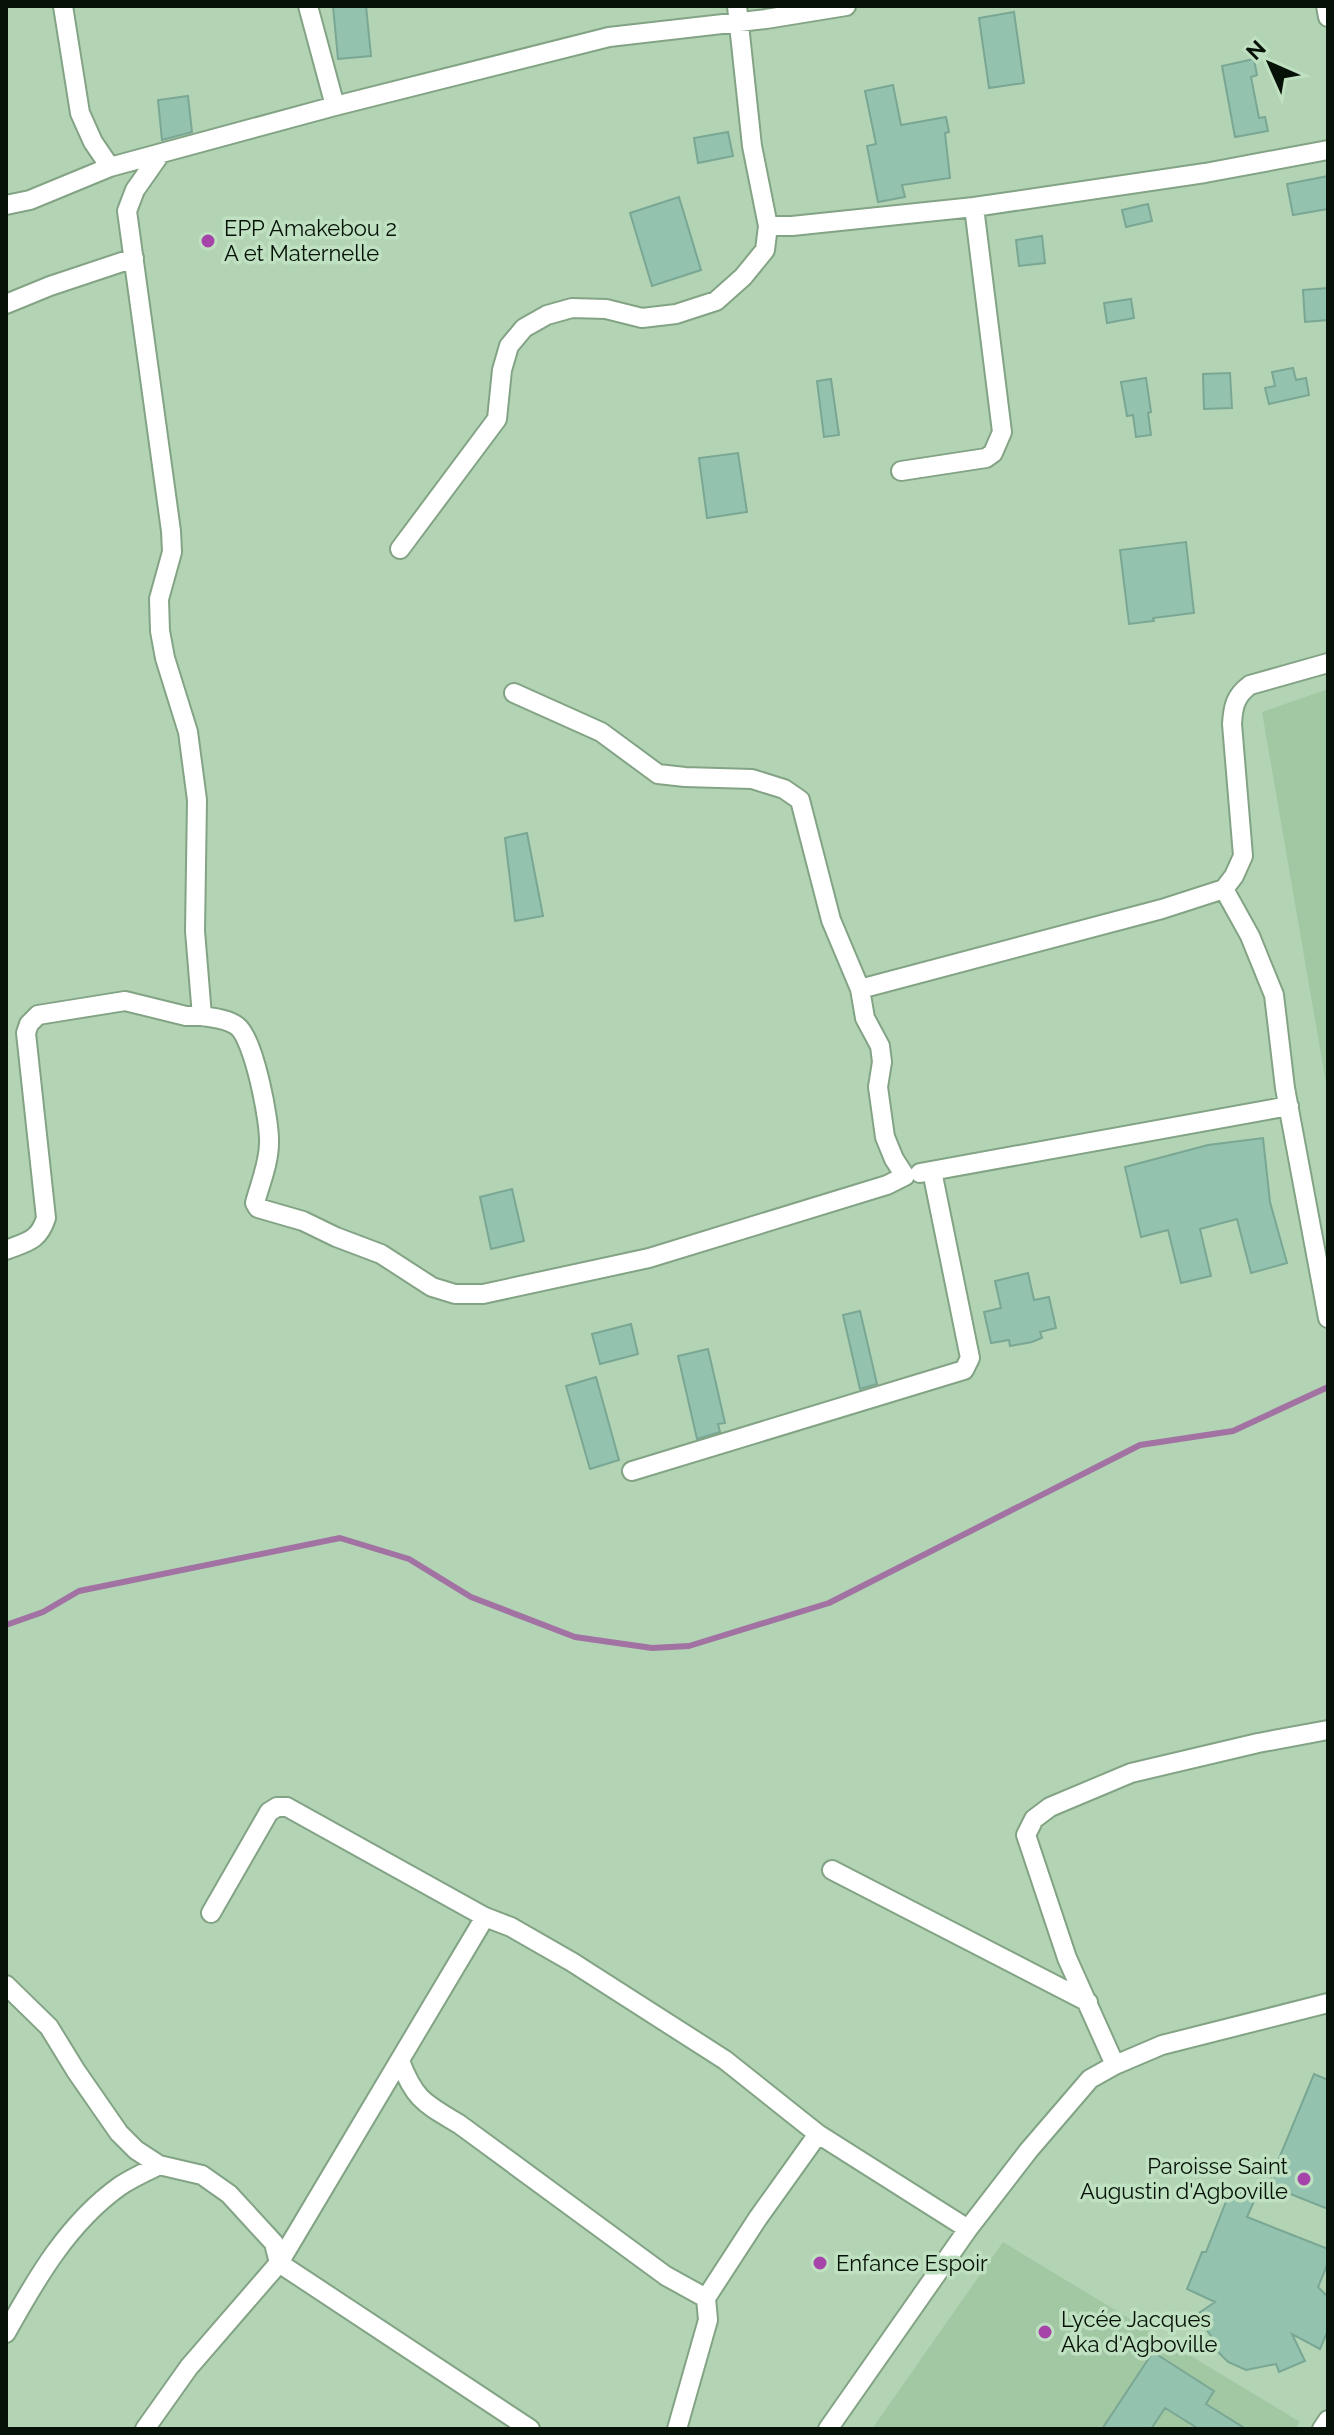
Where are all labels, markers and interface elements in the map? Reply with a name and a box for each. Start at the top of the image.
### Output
north arrow [1230,24,1310,104]
text: N [1241,35,1271,65]
place label: EPP Amakebou 2 A et Maternelle [224,215,397,266]
marker: EPP Amakebou 2 A et Maternelle [199,232,217,250]
place label: Paroisse Saint Augustin d'Agboville [1080,2153,1289,2204]
marker: Paroisse Saint Augustin d'Agboville [1295,2170,1313,2188]
place label: Enfance Espoir [836,2250,988,2276]
marker: Enfance Espoir [811,2254,829,2272]
place label: Lycée Jacques Aka d'Agboville [1061,2306,1218,2357]
marker: Lycée Jacques Aka d'Agboville [1036,2323,1054,2341]

